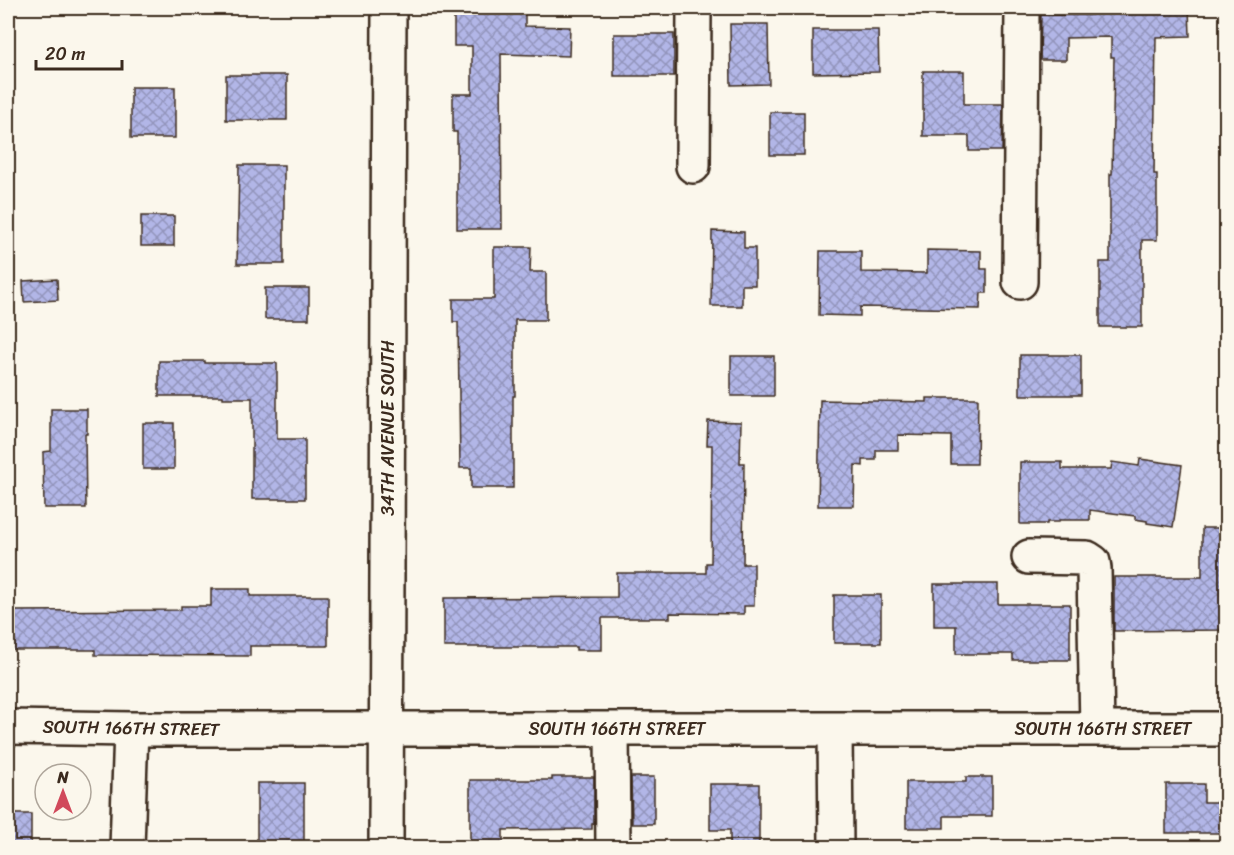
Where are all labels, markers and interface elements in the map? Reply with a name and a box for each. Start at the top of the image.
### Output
scale bar [36,33,122,71]
text: 20 m [45,38,85,70]
street label: 34TH AVENUE SOUTH [372,340,404,516]
street label: SOUTH 166TH STREET [42,710,221,746]
street label: SOUTH 166TH STREET [529,713,706,745]
street label: SOUTH 166TH STREET [1015,713,1192,745]
north arrow [33,762,93,822]
text: N [56,763,69,792]

